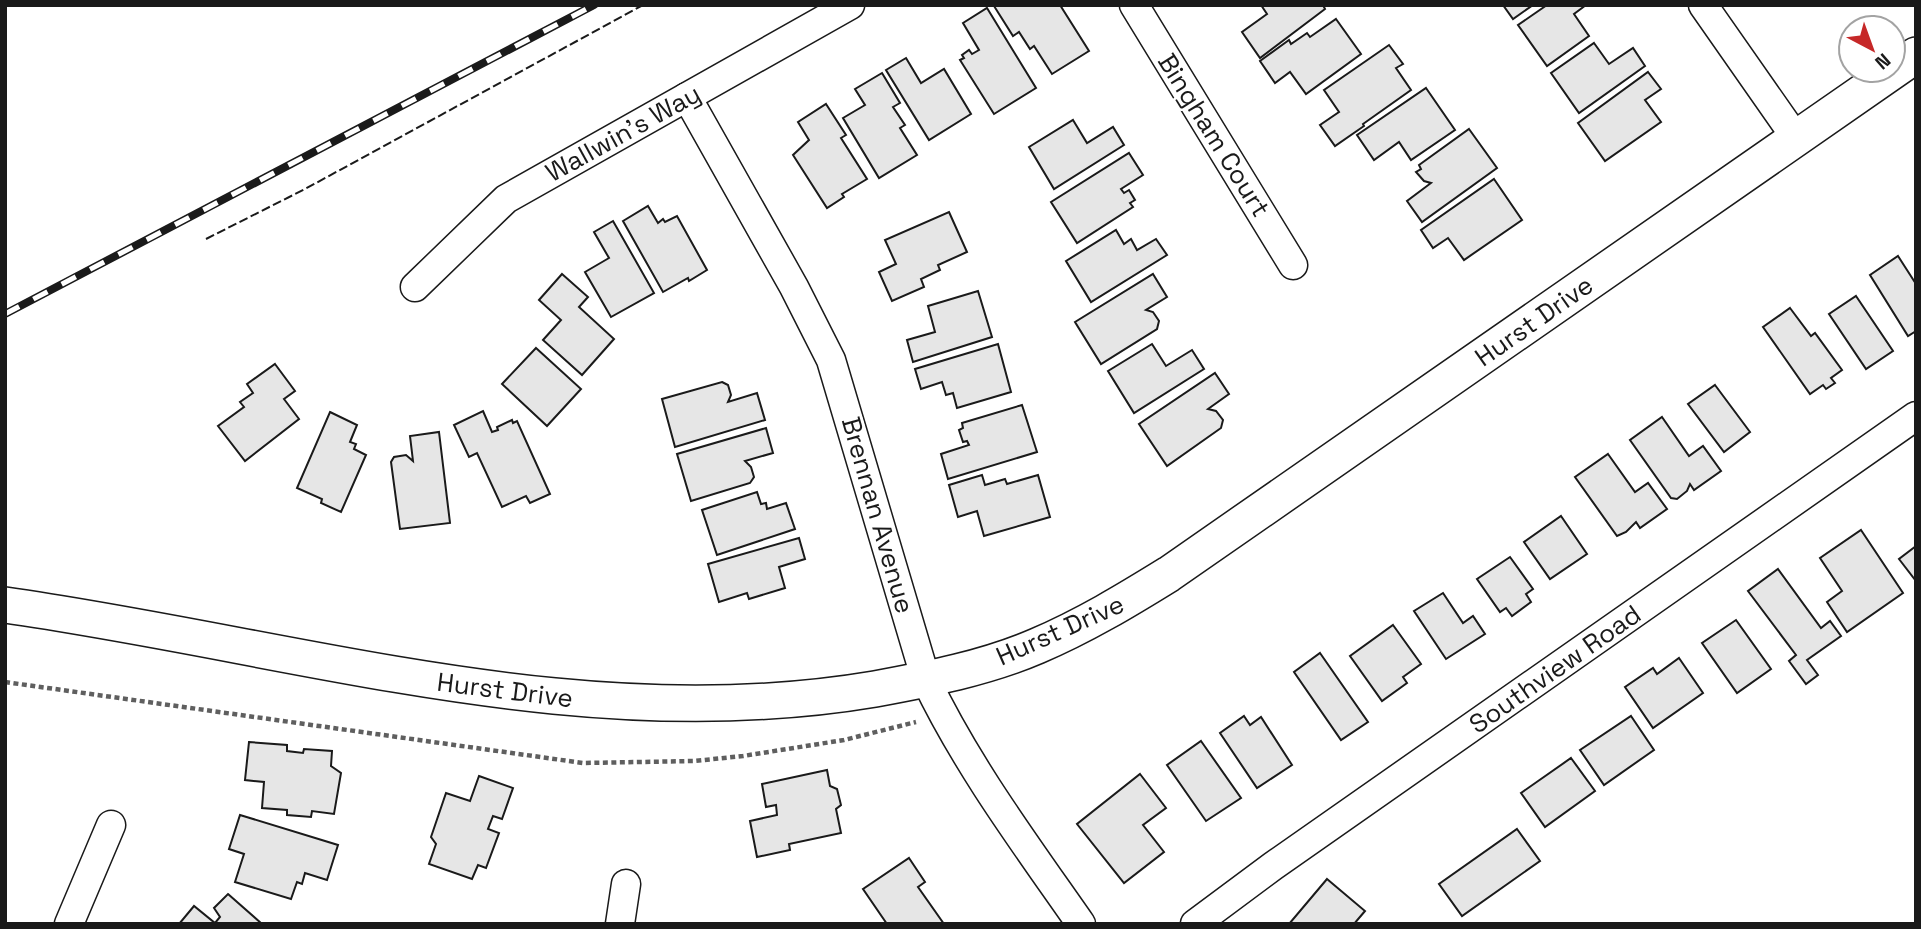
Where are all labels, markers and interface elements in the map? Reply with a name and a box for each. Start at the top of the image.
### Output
north arrow [1837,14,1907,84]
street label: Bingham Court [1150,47,1278,223]
text: N [1870,48,1896,75]
street label: Wallwin's Way [539,76,707,190]
street label: Hurst Drive [1468,268,1600,374]
street label: Brennan Avenue [834,413,922,617]
street label: Hurst Drive [991,587,1129,673]
street label: Southview Road [1462,597,1648,741]
street label: Hurst Drive [435,665,575,715]

